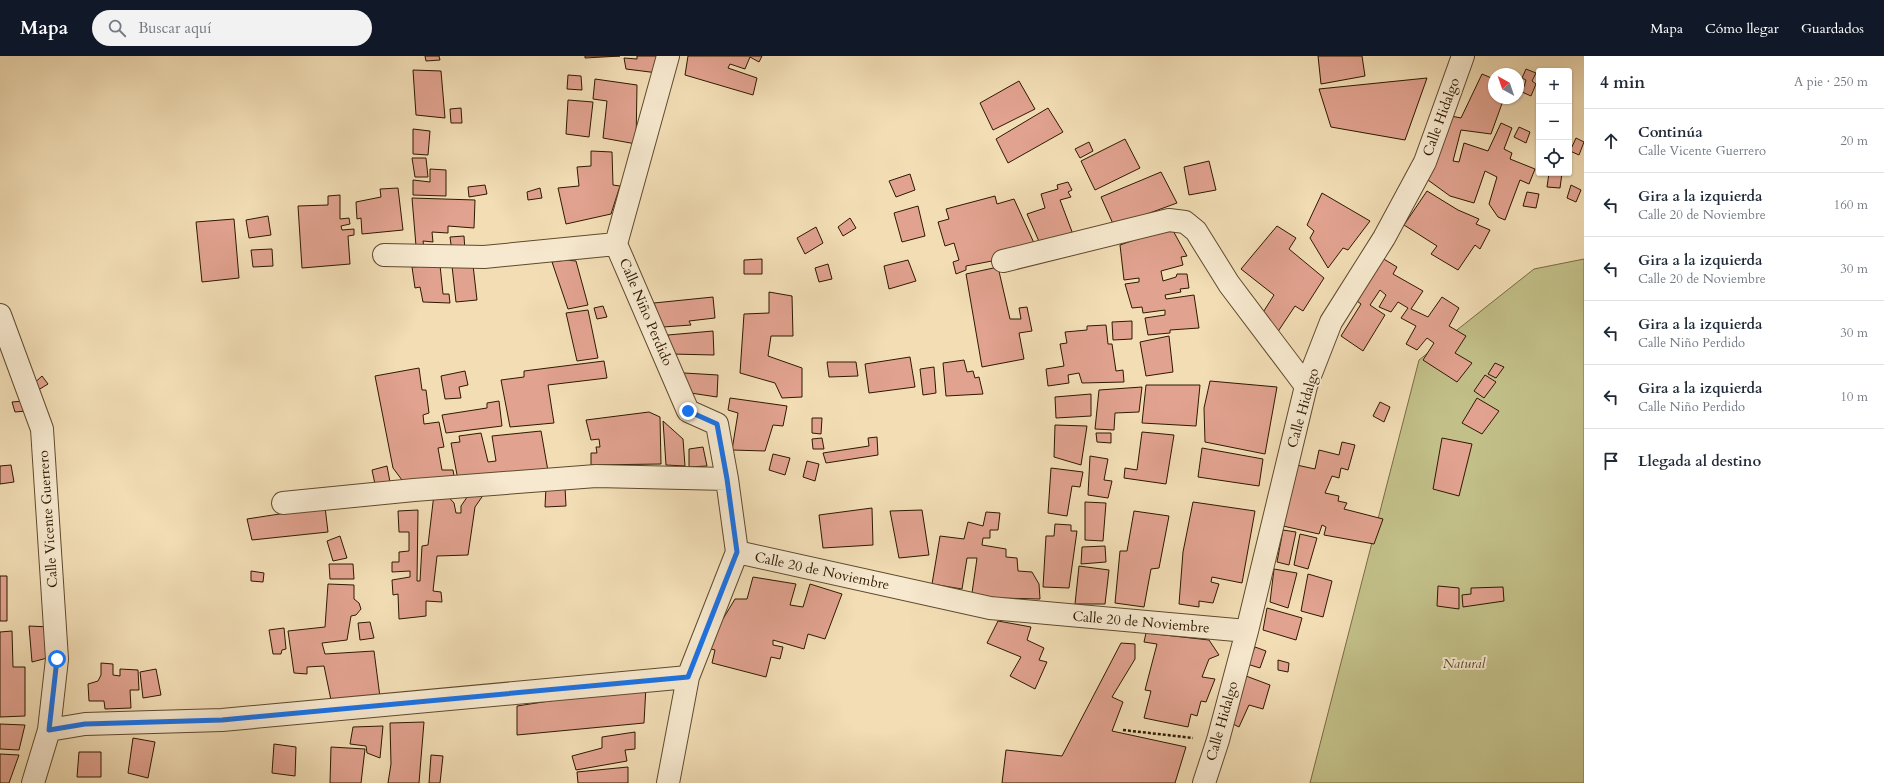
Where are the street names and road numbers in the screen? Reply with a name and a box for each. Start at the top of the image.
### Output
street label: Calle Hidalgo [1418,75,1464,159]
street label: Calle Niño Perdido [615,255,677,369]
street label: Calle Hidalgo [1283,366,1324,450]
street label: Calle Vicente Guerrero [34,449,62,588]
street label: Calle 20 de Noviembre [753,547,891,595]
street label: Calle 20 de Noviembre [1072,607,1210,637]
street label: Calle Hidalgo [1202,679,1243,763]

